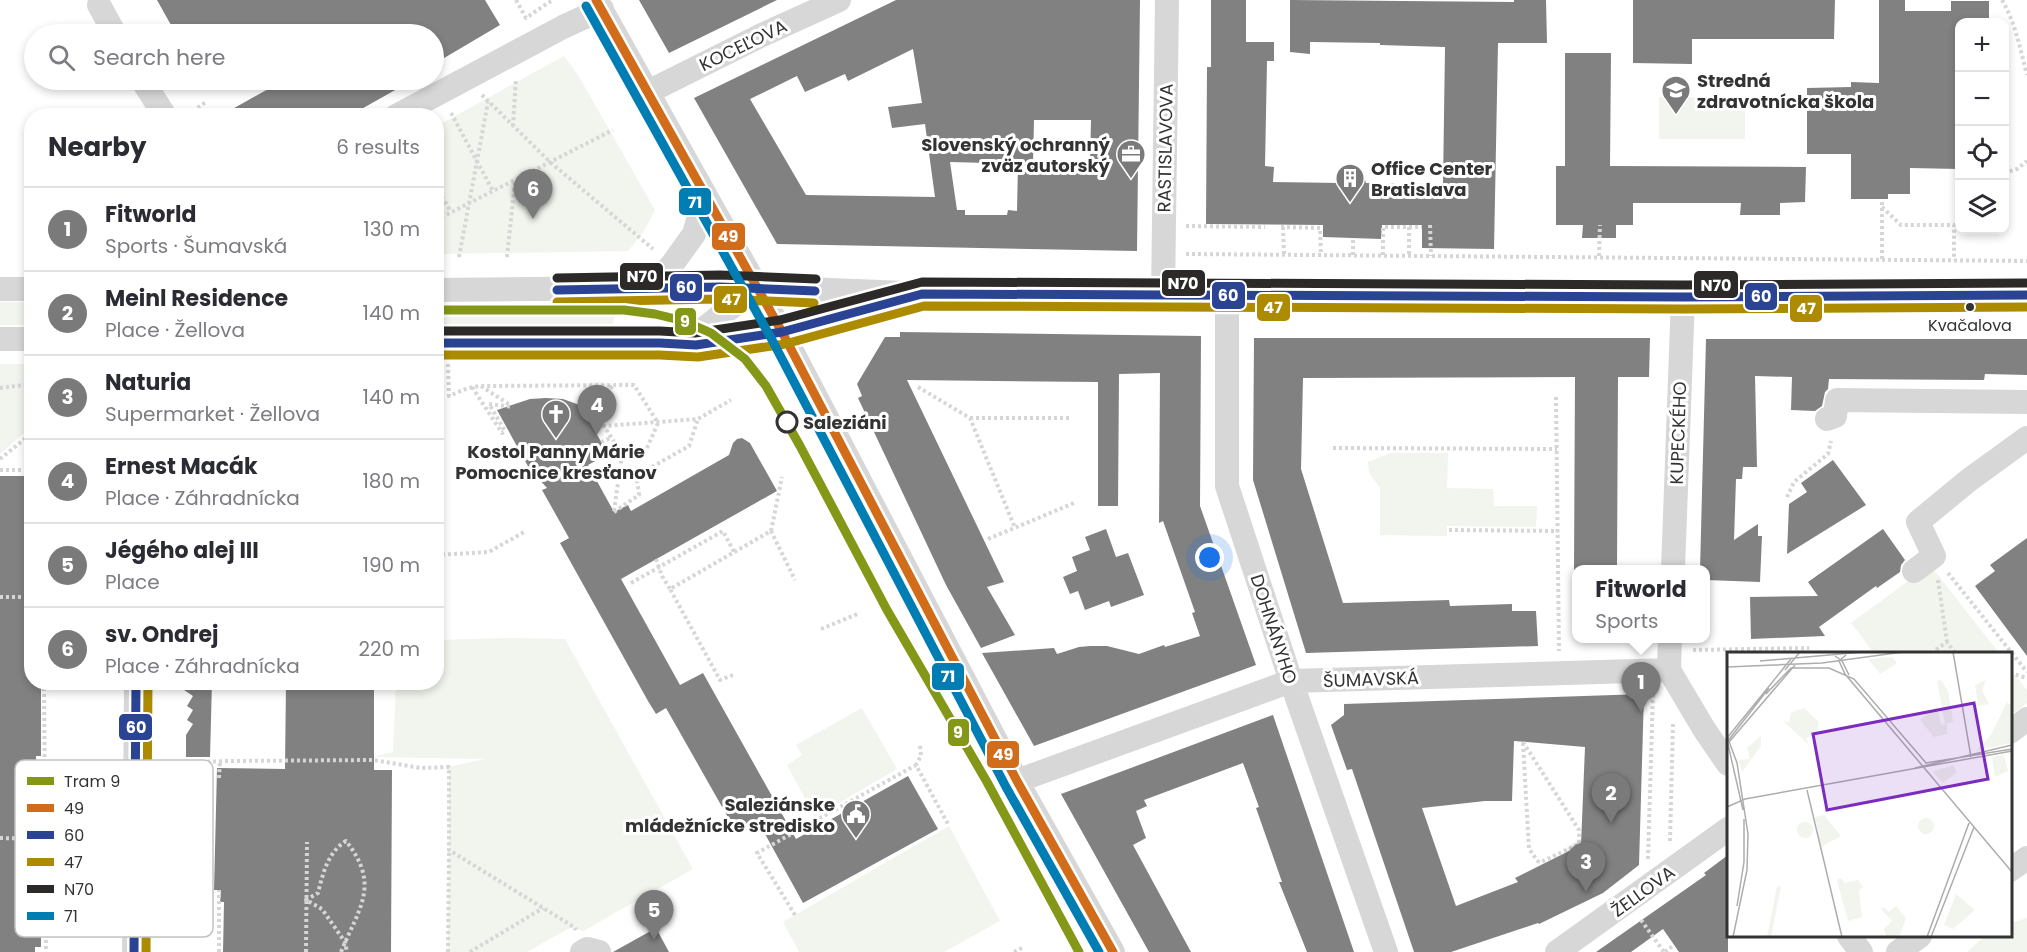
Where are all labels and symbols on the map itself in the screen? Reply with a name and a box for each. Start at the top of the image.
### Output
street label: KOCEĽOVA [695,13,791,77]
place label: Stredná zdravotnícka škola [1697,68,1874,114]
school or university icon: Stredná zdravotnícka škola [1660,74,1692,116]
street label: RASTISLAVOVA [1151,83,1179,213]
place label: Slovenský ochranný zväz autorský [921,132,1111,178]
office icon: Slovenský ochranný zväz autorský [1115,138,1147,180]
place label: Office Center Bratislava [1371,156,1493,202]
building icon: Office Center Bratislava [1334,162,1366,204]
pin: 6 [514,170,552,219]
line badge: 71 [678,187,712,216]
text: 71 [688,191,702,214]
line badge: 49 [711,222,746,251]
text: 49 [718,225,738,248]
line badge: N70 [619,262,664,291]
text: N70 [626,265,658,288]
line badge: N70 [1161,269,1206,297]
line badge: N70 [1693,270,1739,299]
text: N70 [1167,272,1199,295]
line badge: 60 [669,273,703,302]
text: N70 [1700,274,1732,297]
text: 60 [676,276,696,299]
line badge: 60 [1211,281,1246,310]
line badge: 60 [1744,282,1778,311]
text: 60 [1218,284,1238,307]
line badge: 47 [713,285,748,314]
text: 60 [1751,285,1771,308]
text: 47 [721,288,741,311]
line badge: 47 [1256,293,1291,322]
line badge: 47 [1789,294,1823,323]
text: 47 [1263,296,1283,319]
text: 47 [1796,297,1816,320]
marker: Kvačalova [1964,301,1976,313]
line badge: 9 [674,307,697,336]
text: 9 [680,310,690,333]
place label: Kvačalova [1928,314,2012,337]
street label: KUPECKÉHO [1664,381,1692,485]
pin: 4 [578,386,616,435]
church icon: Kostol Panny Márie Pomocnice kresťanov [540,398,572,440]
place label: Saleziáni [803,410,887,435]
marker: Saleziáni [776,411,798,433]
place label: Kostol Panny Márie Pomocnice kresťanov [455,439,658,485]
your location [1195,543,1224,572]
street label: DOHNÁNYHO [1245,571,1303,687]
inset map [1727,652,2012,937]
line badge: 71 [931,662,965,691]
pin: 1 [1622,662,1660,712]
text: 71 [941,665,955,688]
street label: ŠUMAVSKÁ [1323,665,1419,693]
line badge: 60 [118,713,153,741]
text: 60 [126,716,146,739]
line badge: 9 [947,718,970,747]
text: 9 [953,721,963,744]
line badge: 49 [986,740,1020,769]
text: 49 [993,743,1013,766]
legend [15,760,213,937]
text: Tram 9 [64,770,120,793]
pin: 2 [1592,774,1630,823]
place label: Saleziánske mládežnícke stredisko [625,792,835,838]
text: 49 [64,797,84,820]
public building icon: Saleziánske mládežnícke stredisko [840,798,872,840]
text: 60 [64,824,84,847]
pin: 3 [1566,842,1606,892]
text: 47 [64,851,83,874]
street label: ŽELLOVA [1606,859,1680,923]
text: N70 [64,878,94,901]
pin: 5 [634,890,674,940]
text: 71 [64,905,78,928]

